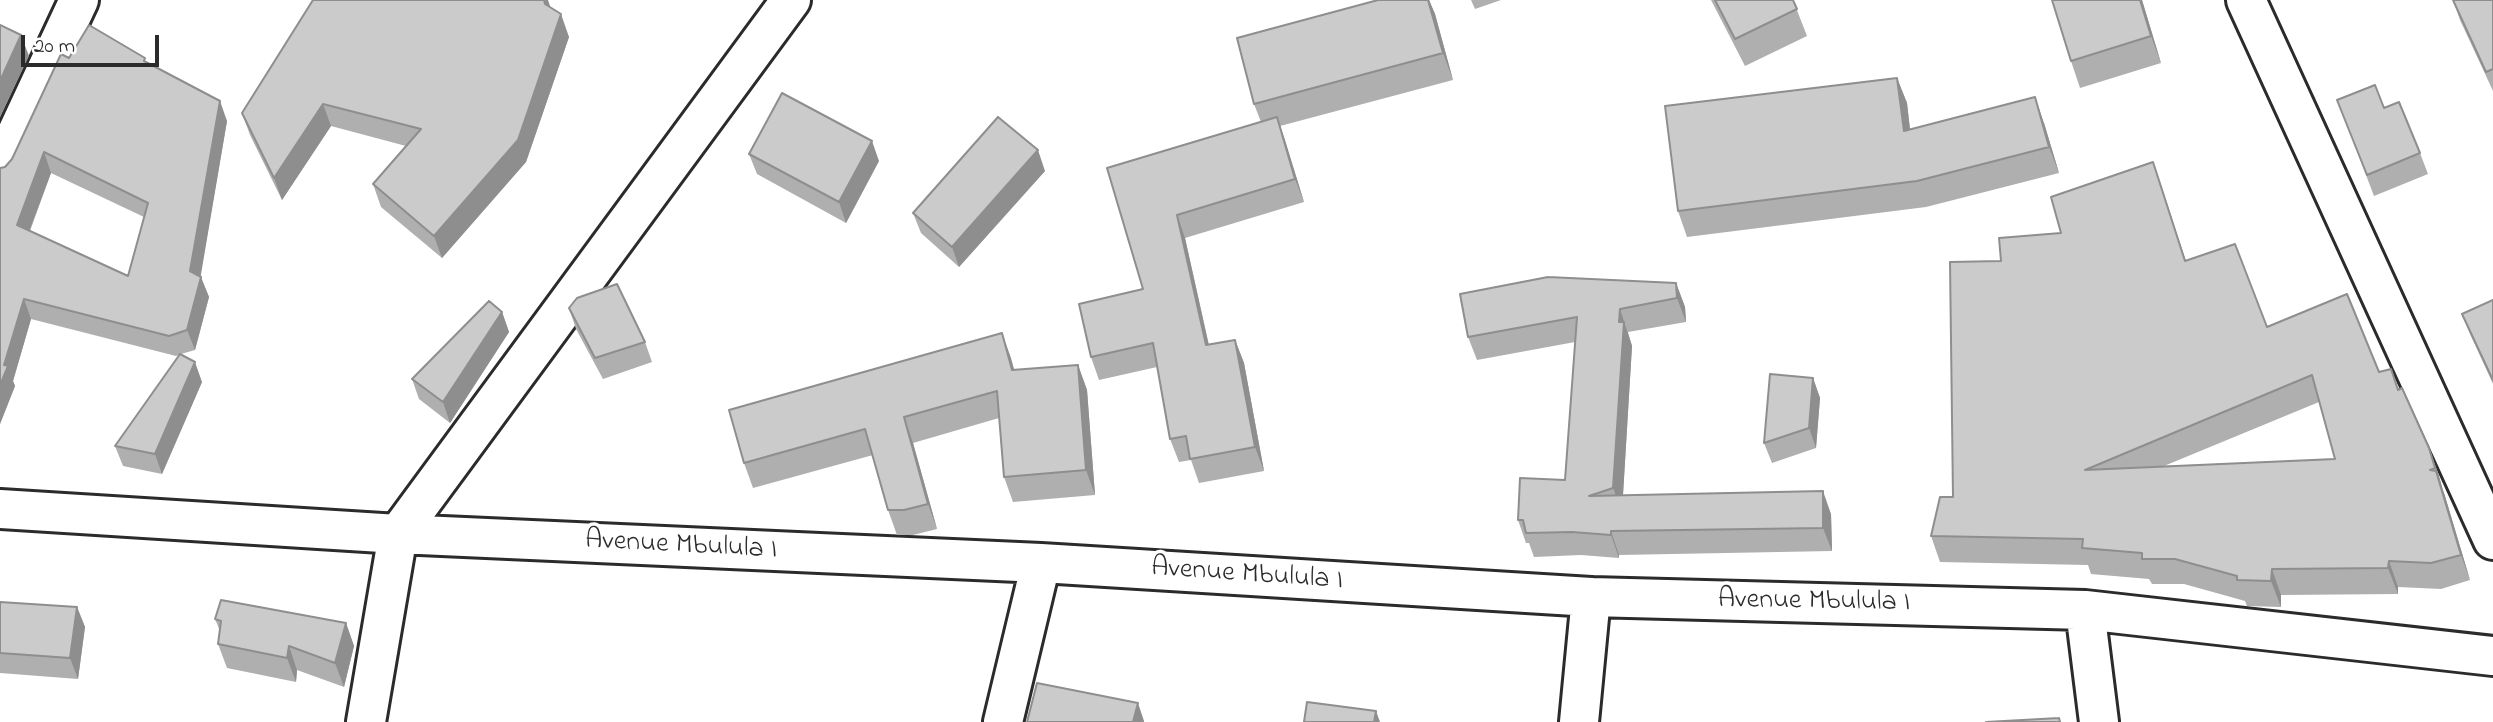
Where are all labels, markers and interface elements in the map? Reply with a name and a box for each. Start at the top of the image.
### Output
scale bar [24,21,163,65]
text: 20 m [34,32,75,62]
street label: Avenue Mbulula I [584,525,778,569]
street label: Avenue Mbulula I [1150,553,1344,599]
street label: Avenue Mbulula I [1717,585,1911,621]

